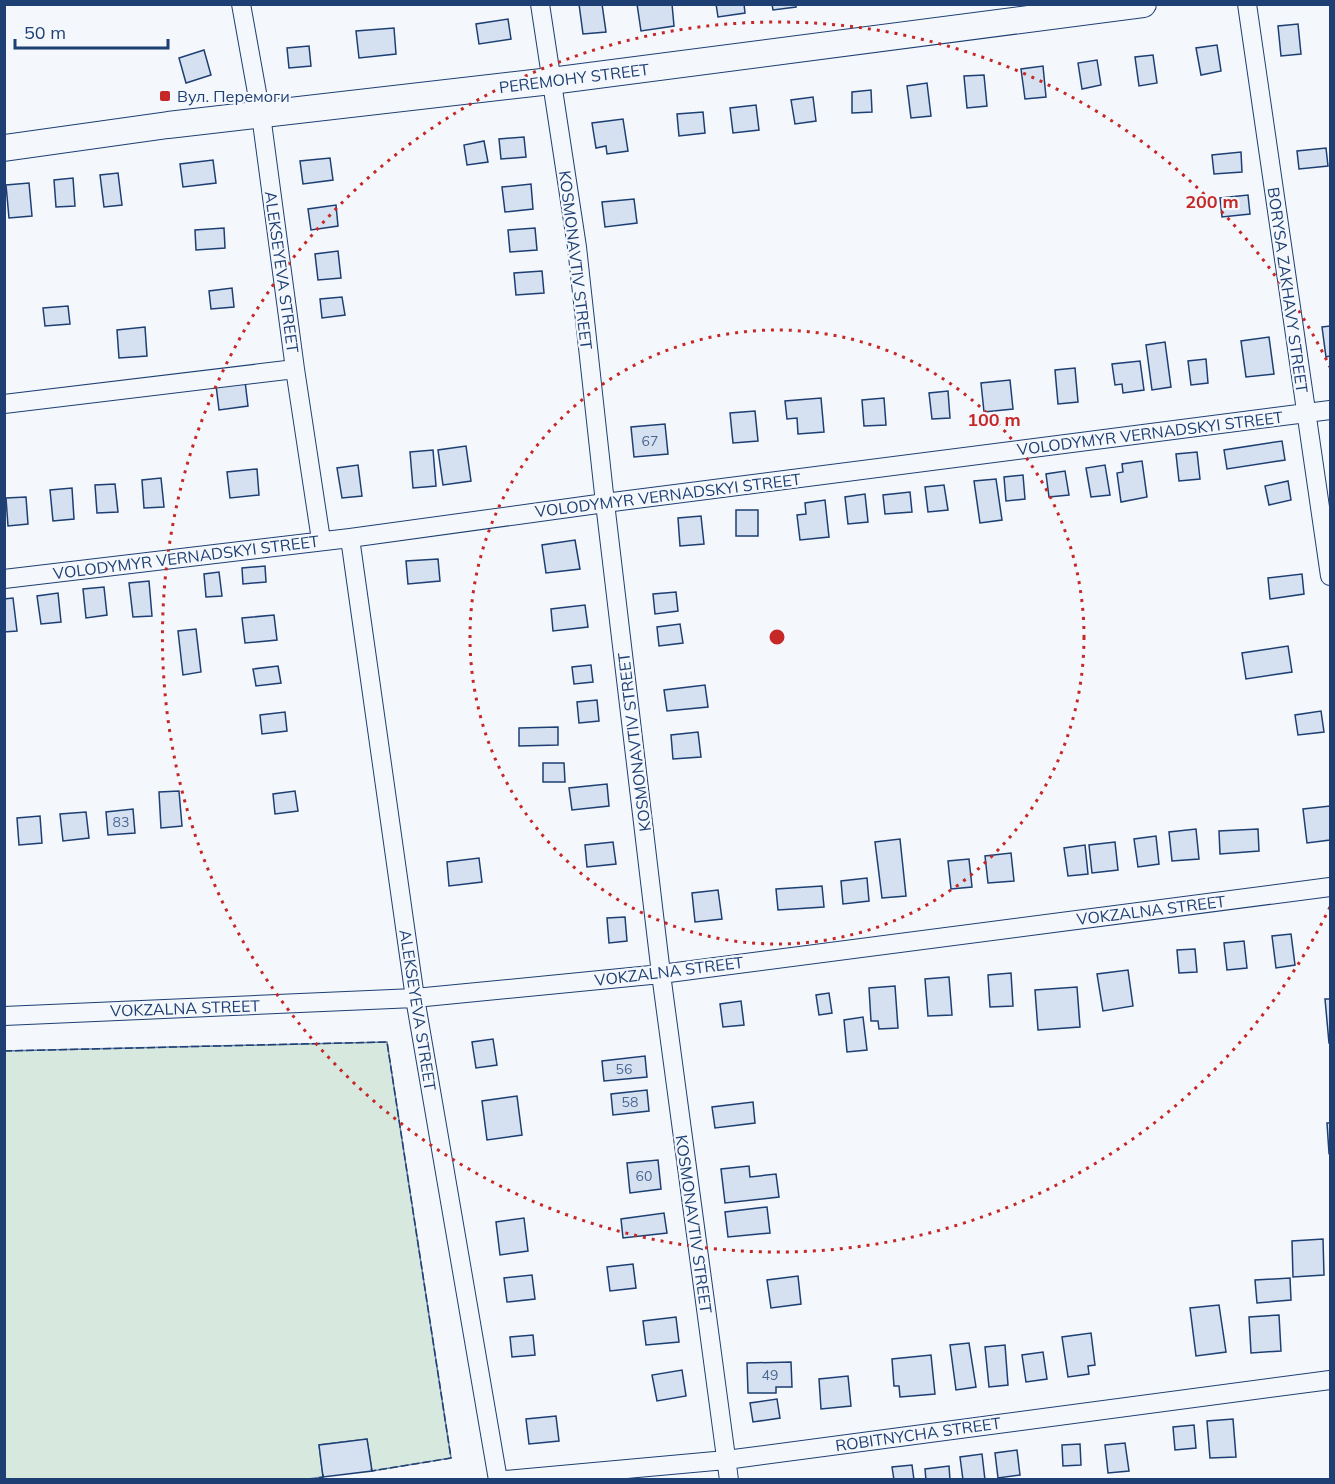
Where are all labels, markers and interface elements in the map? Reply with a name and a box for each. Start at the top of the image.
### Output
scale bar [15,12,168,50]
text: 50 m [24,21,66,44]
street label: PEREMOHY STREET [498,59,651,97]
place label: Вул. Перемоги [177,86,290,106]
marker: Вул. Перемоги [158,89,172,103]
street label: KOSMONAVTIV STREET [555,169,597,351]
street label: BORYSA ZAKHAVY STREET [1264,186,1312,395]
street label: ALEKSEYEVA STREET [261,190,303,354]
text: 200 m [1185,190,1239,213]
street label: VOLODYMYR VERNADSKYI STREET [1016,407,1284,459]
text: 100 m [967,408,1021,431]
house number: 67 [642,432,658,450]
street label: VOLODYMYR VERNADSKYI STREET [534,469,802,521]
street label: VOLODYMYR VERNADSKYI STREET [52,531,320,583]
centre of rings [767,627,787,647]
street label: KOSMONAVTIV STREET [613,651,655,833]
house number: 83 [113,813,129,831]
street label: VOKZALNA STREET [1075,891,1227,929]
street label: ALEKSEYEVA STREET [395,928,441,1092]
street label: VOKZALNA STREET [593,952,745,990]
street label: VOKZALNA STREET [110,995,261,1021]
house number: 56 [616,1060,632,1078]
house number: 58 [622,1093,638,1111]
street label: KOSMONAVTIV STREET [672,1133,716,1315]
house number: 60 [636,1167,652,1185]
house number: 49 [762,1366,778,1384]
street label: ROBITNYCHA STREET [834,1412,1002,1456]

